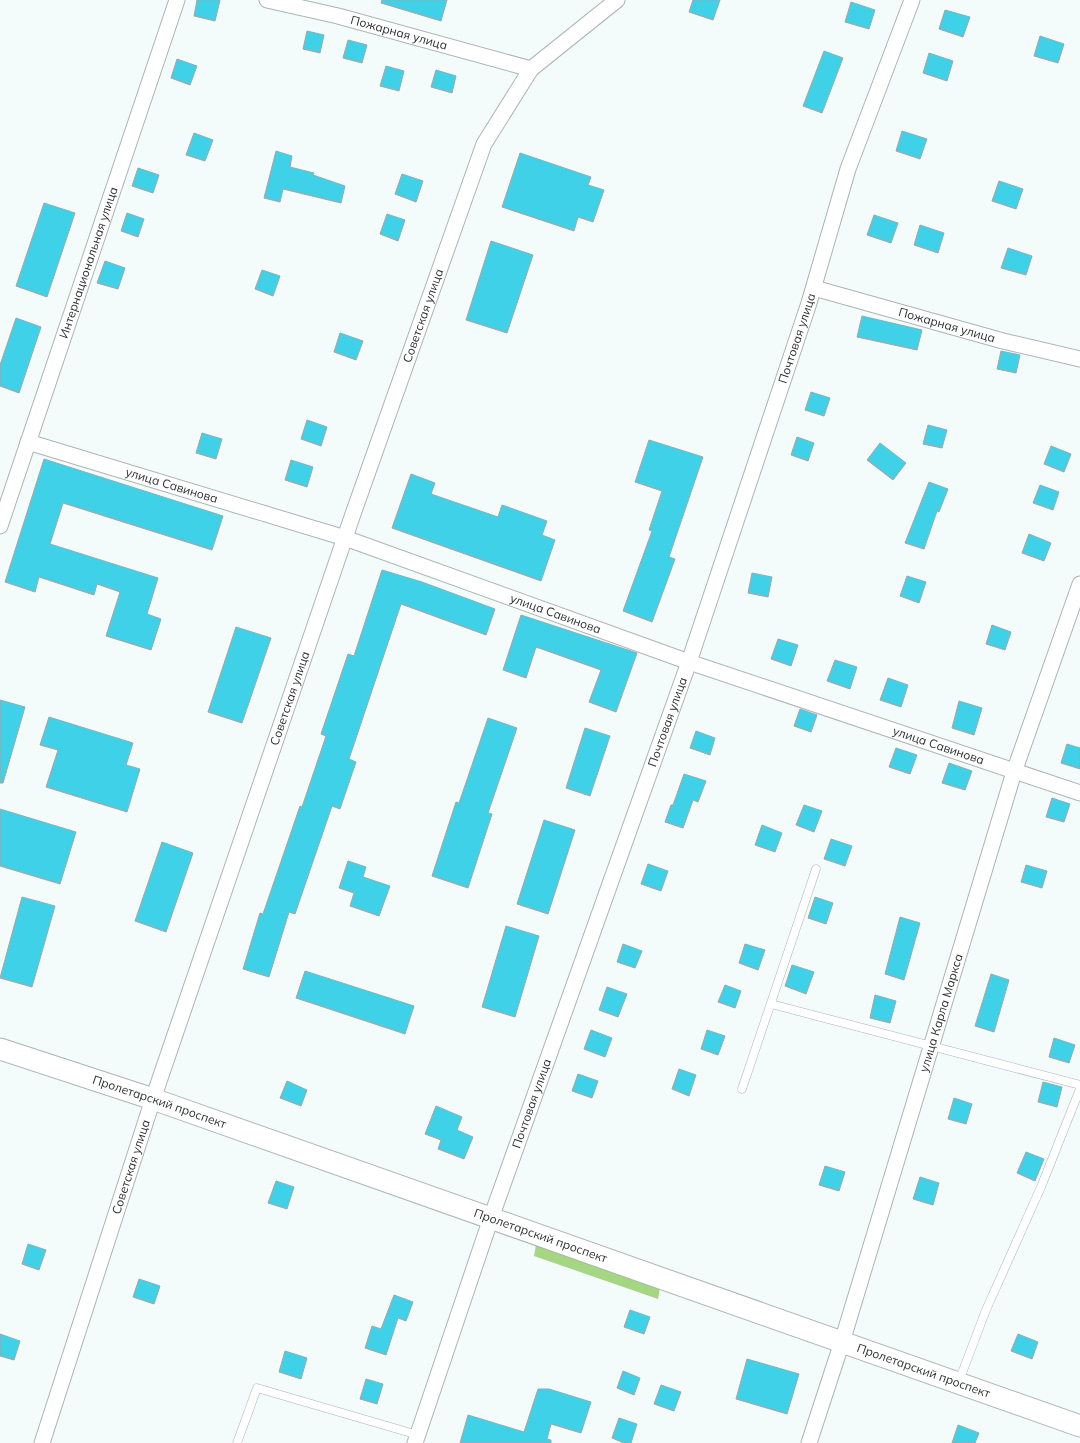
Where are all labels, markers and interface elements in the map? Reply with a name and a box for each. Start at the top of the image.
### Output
street label: Пожарная улица [349,12,449,53]
street label: Интернациональная улица [56,185,121,340]
street label: Советская улица [399,267,446,365]
street label: Почтовая улица [775,291,818,385]
street label: Пожарная улица [897,304,997,345]
street label: улица Савинова [124,464,220,506]
street label: улица Савинова [508,590,603,637]
street label: Советская улица [267,649,313,747]
street label: Почтовая улица [644,675,690,769]
street label: улица Савинова [891,723,986,767]
street label: улица Карла Маркса [916,952,966,1074]
street label: Почтовая улица [508,1057,554,1150]
street label: Пролетарский проспект [91,1072,229,1131]
street label: Советская улица [108,1118,153,1216]
street label: Пролетарский проспект [472,1205,610,1266]
street label: Пролетарский проспект [855,1340,993,1401]

